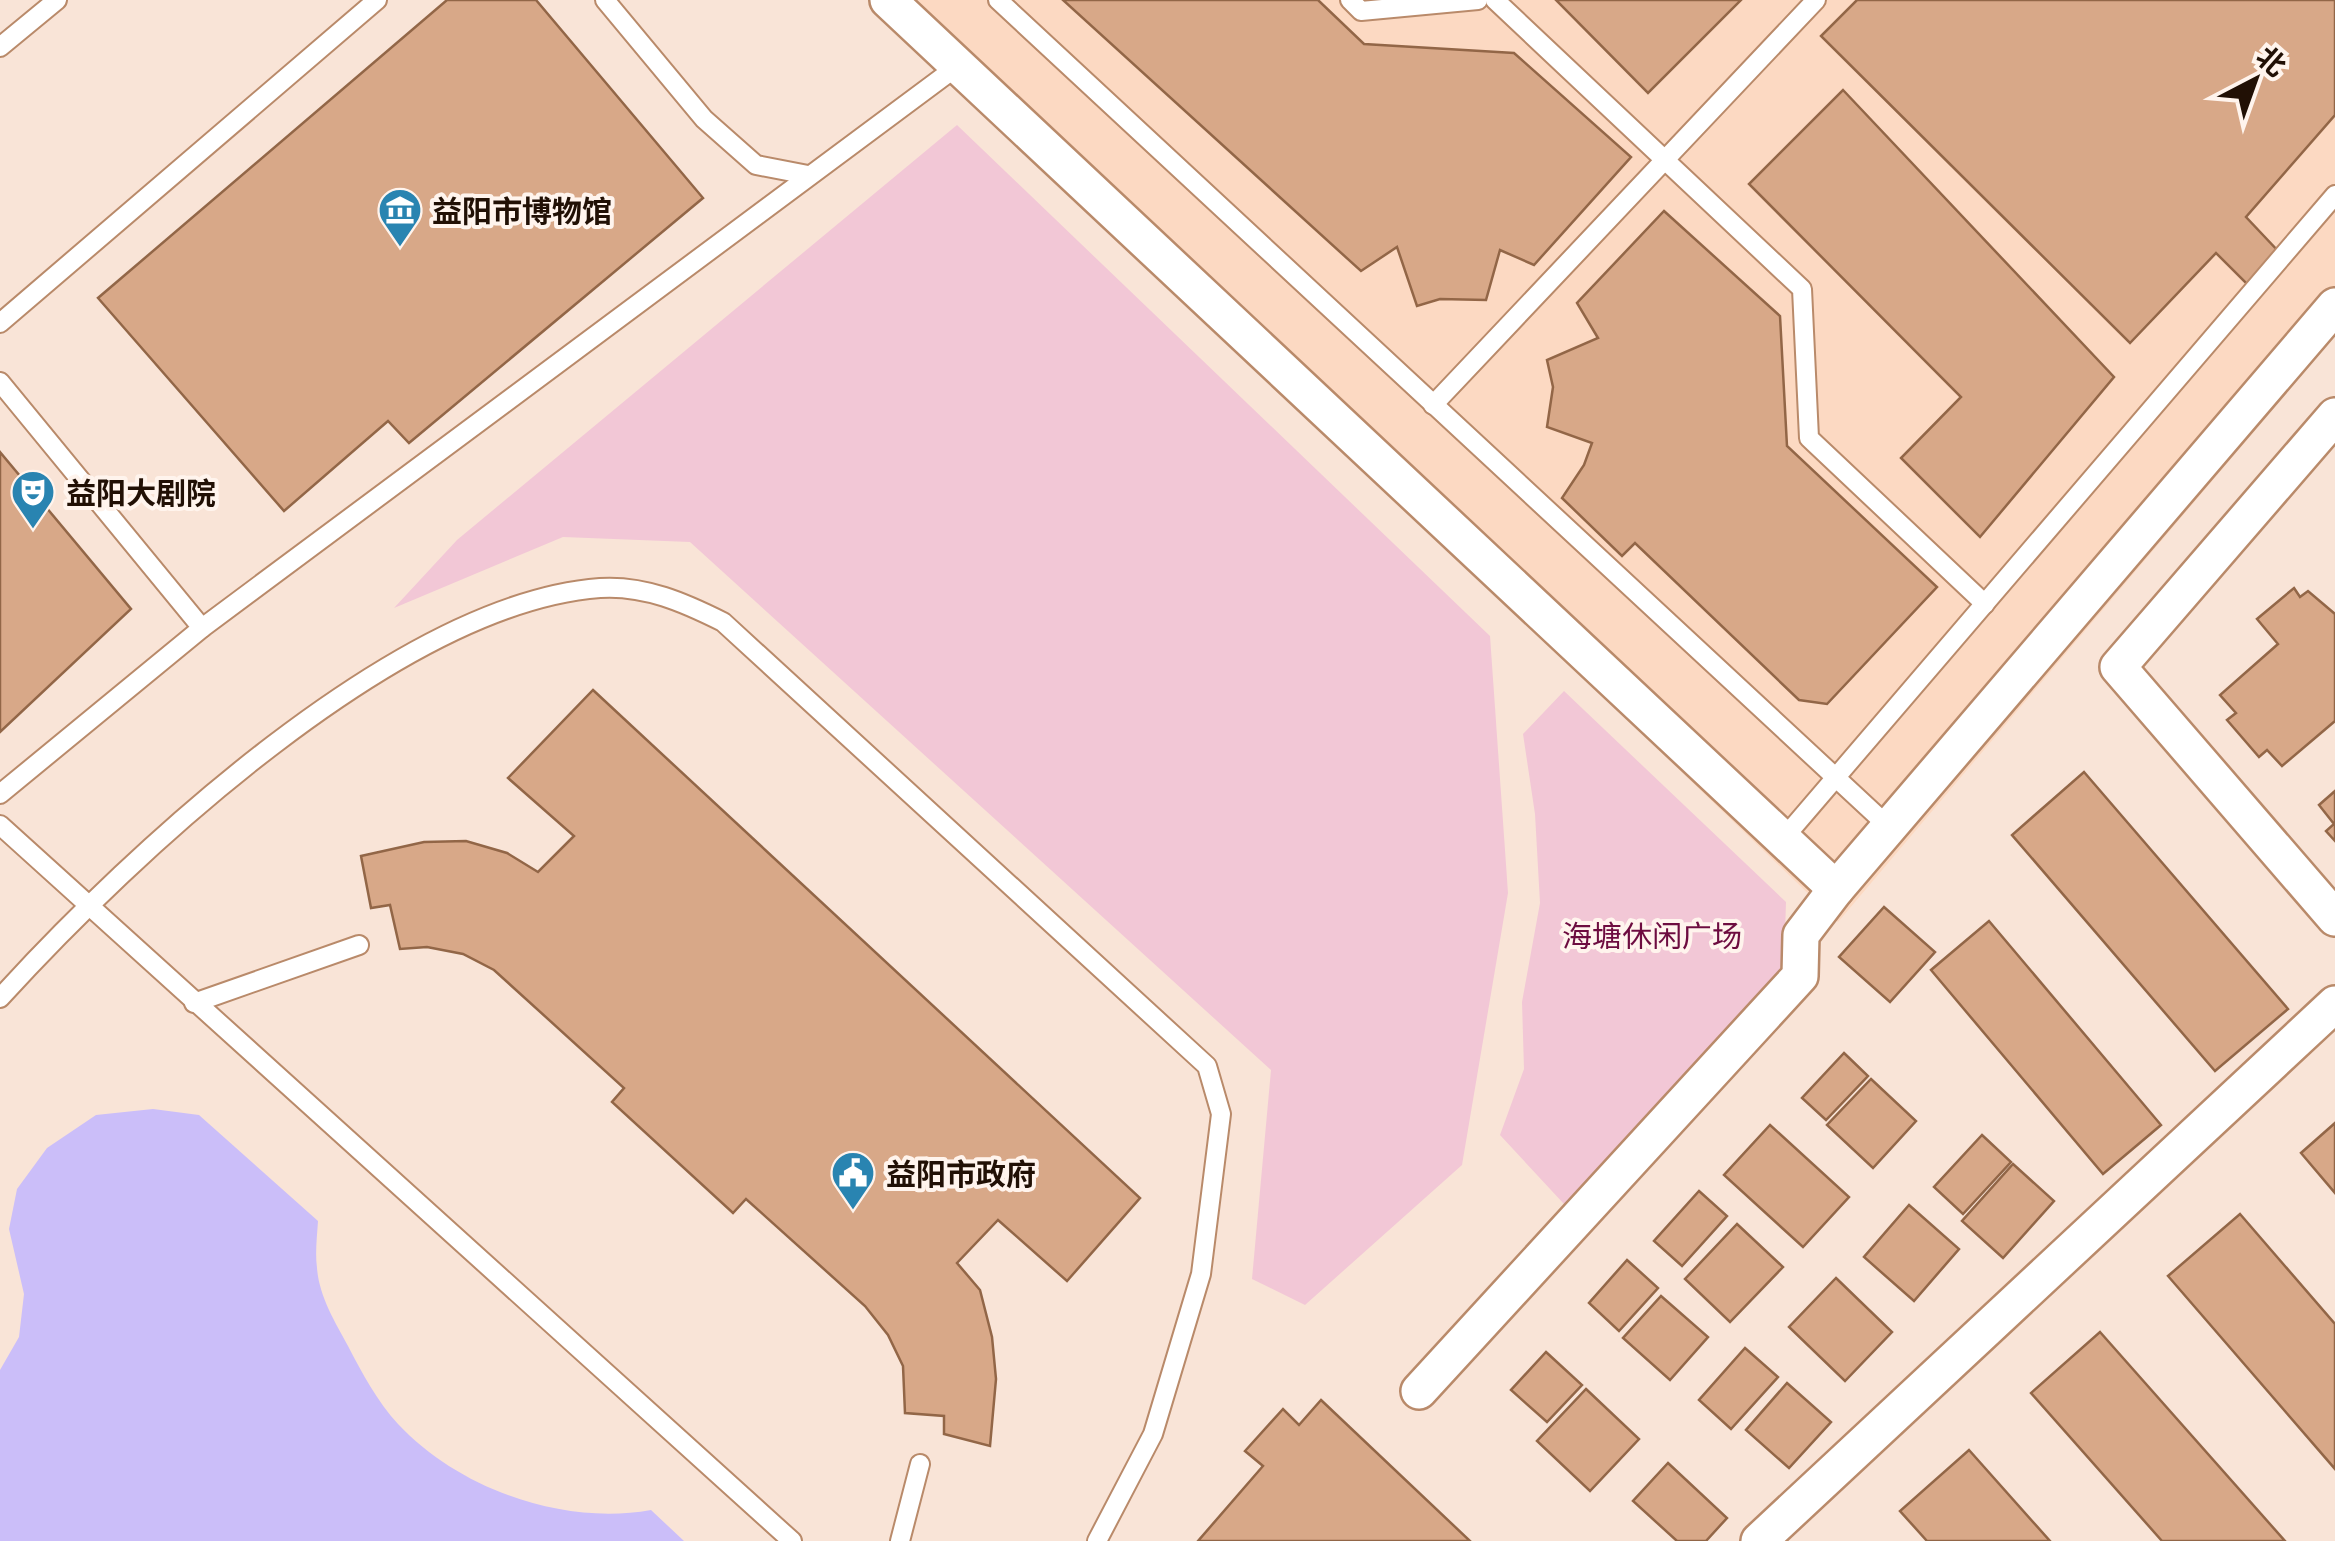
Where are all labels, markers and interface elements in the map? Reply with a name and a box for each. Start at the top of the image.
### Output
north arrow [2205,30,2305,130]
text: 北 [2249,37,2295,84]
museum icon: 益阳市博物馆 [377,187,423,248]
place label: 益阳市博物馆 [432,190,612,231]
theatre icon: 益阳大剧院 [10,469,56,530]
place label: 益阳大剧院 [66,472,216,513]
park label: 海塘休闲广场 [1562,915,1742,956]
public building icon: 益阳市政府 [830,1150,876,1211]
place label: 益阳市政府 [886,1153,1036,1194]

